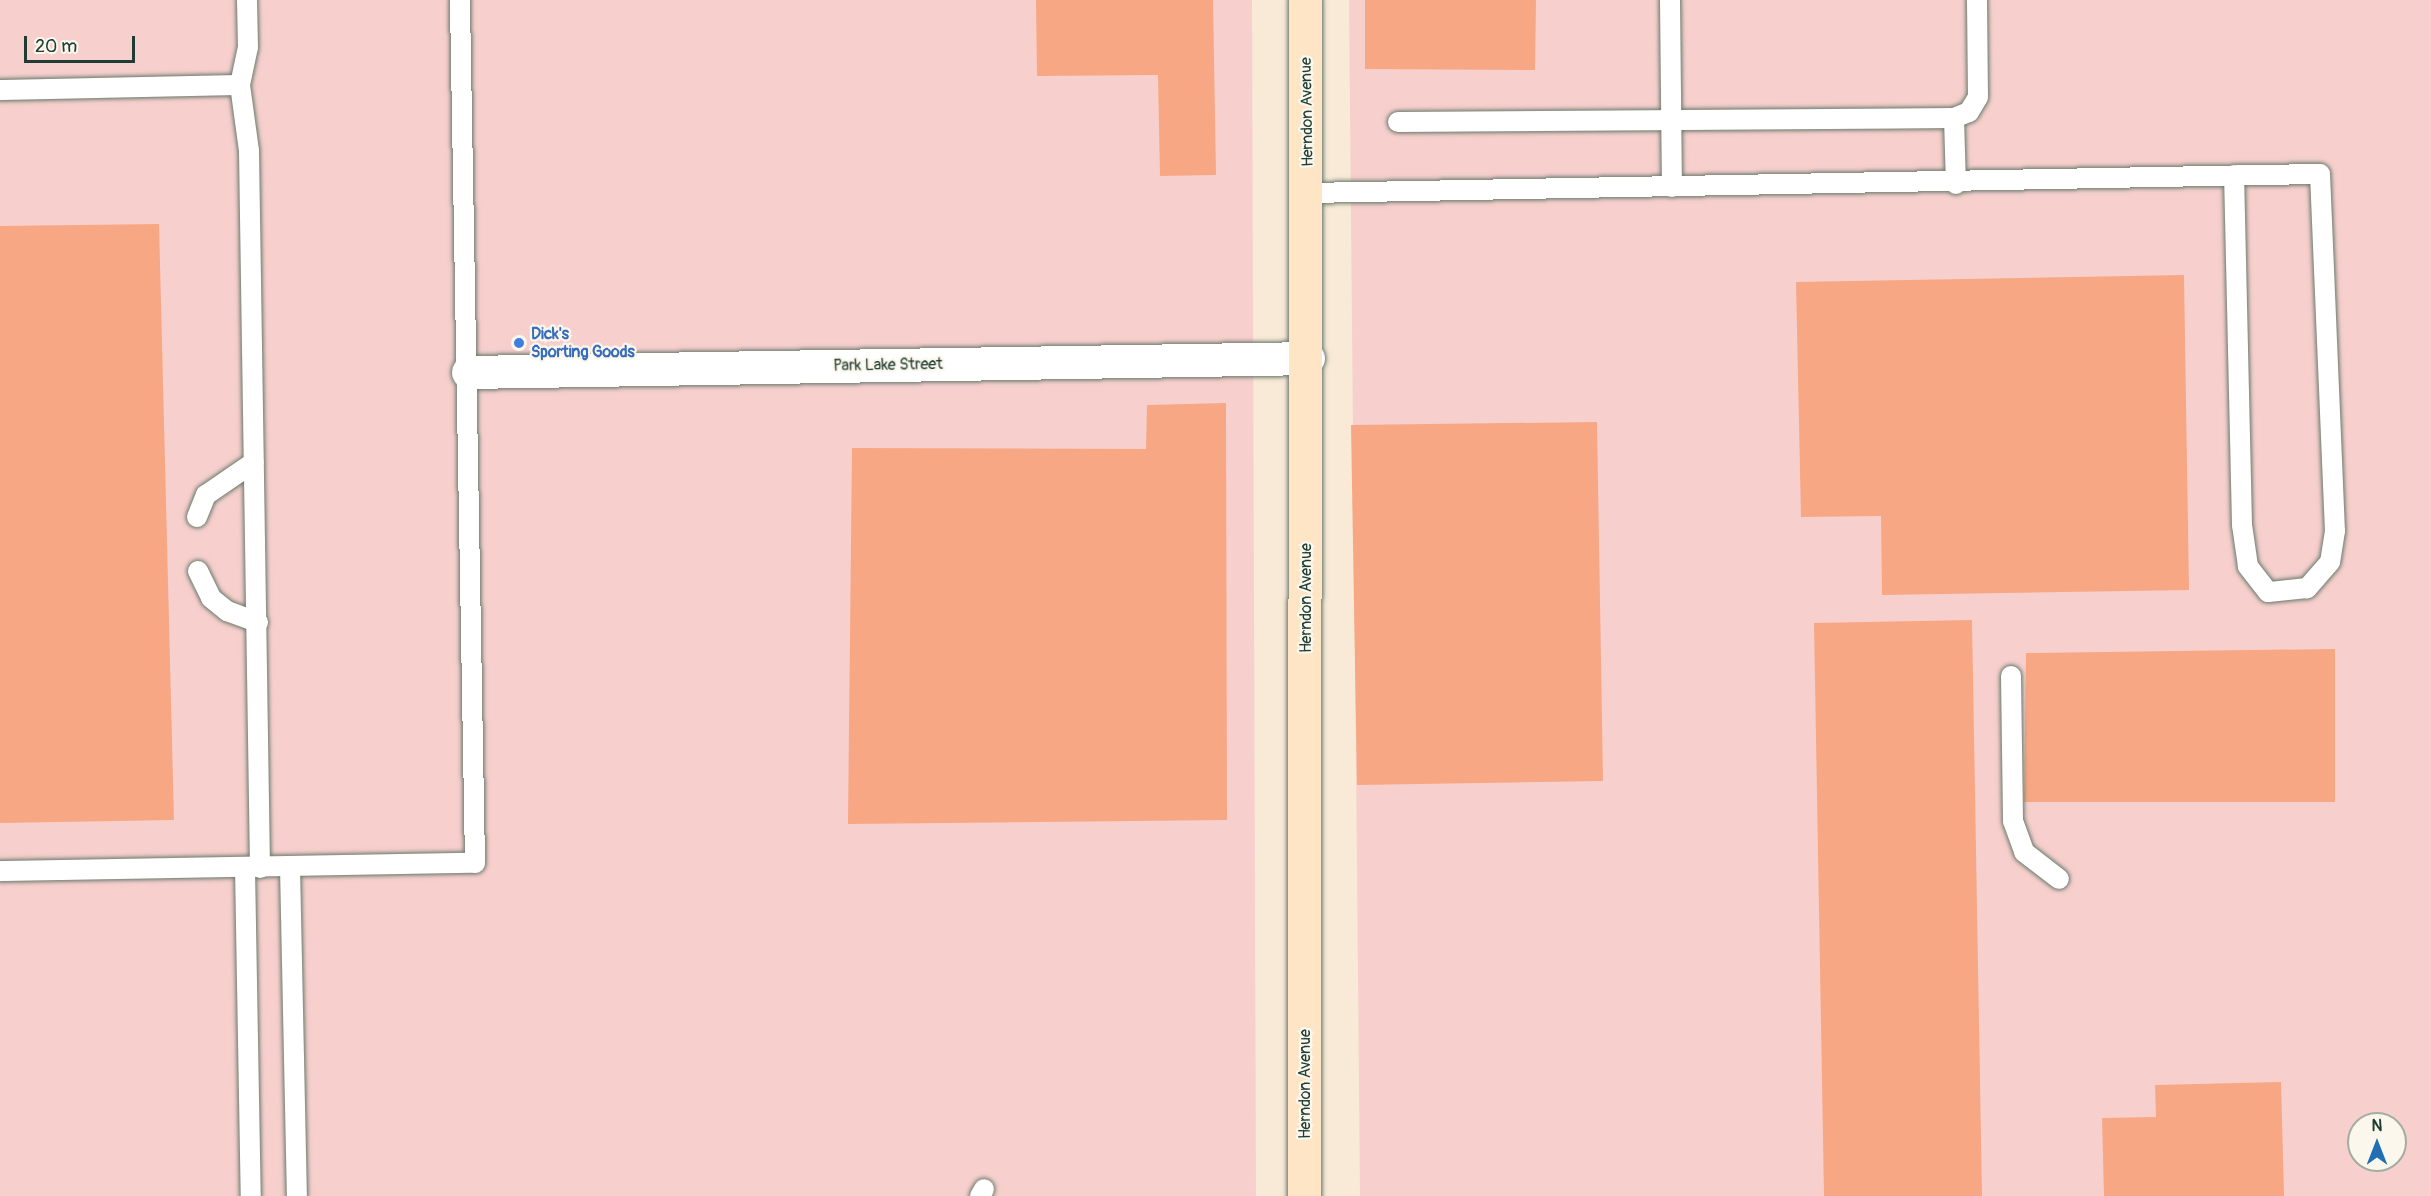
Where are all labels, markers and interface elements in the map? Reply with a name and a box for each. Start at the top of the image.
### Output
scale bar [27,24,138,62]
text: 20 m [35,35,77,58]
street label: Herndon Avenue [1296,57,1318,167]
place label: Dick's Sporting Goods [531,324,635,362]
marker: Dick's Sporting Goods [512,336,526,350]
street label: Park Lake Street [833,354,943,376]
street label: Herndon Avenue [1296,543,1316,653]
street label: Herndon Avenue [1295,1029,1315,1139]
north arrow [2347,1112,2407,1172]
text: N [2372,1116,2382,1136]

